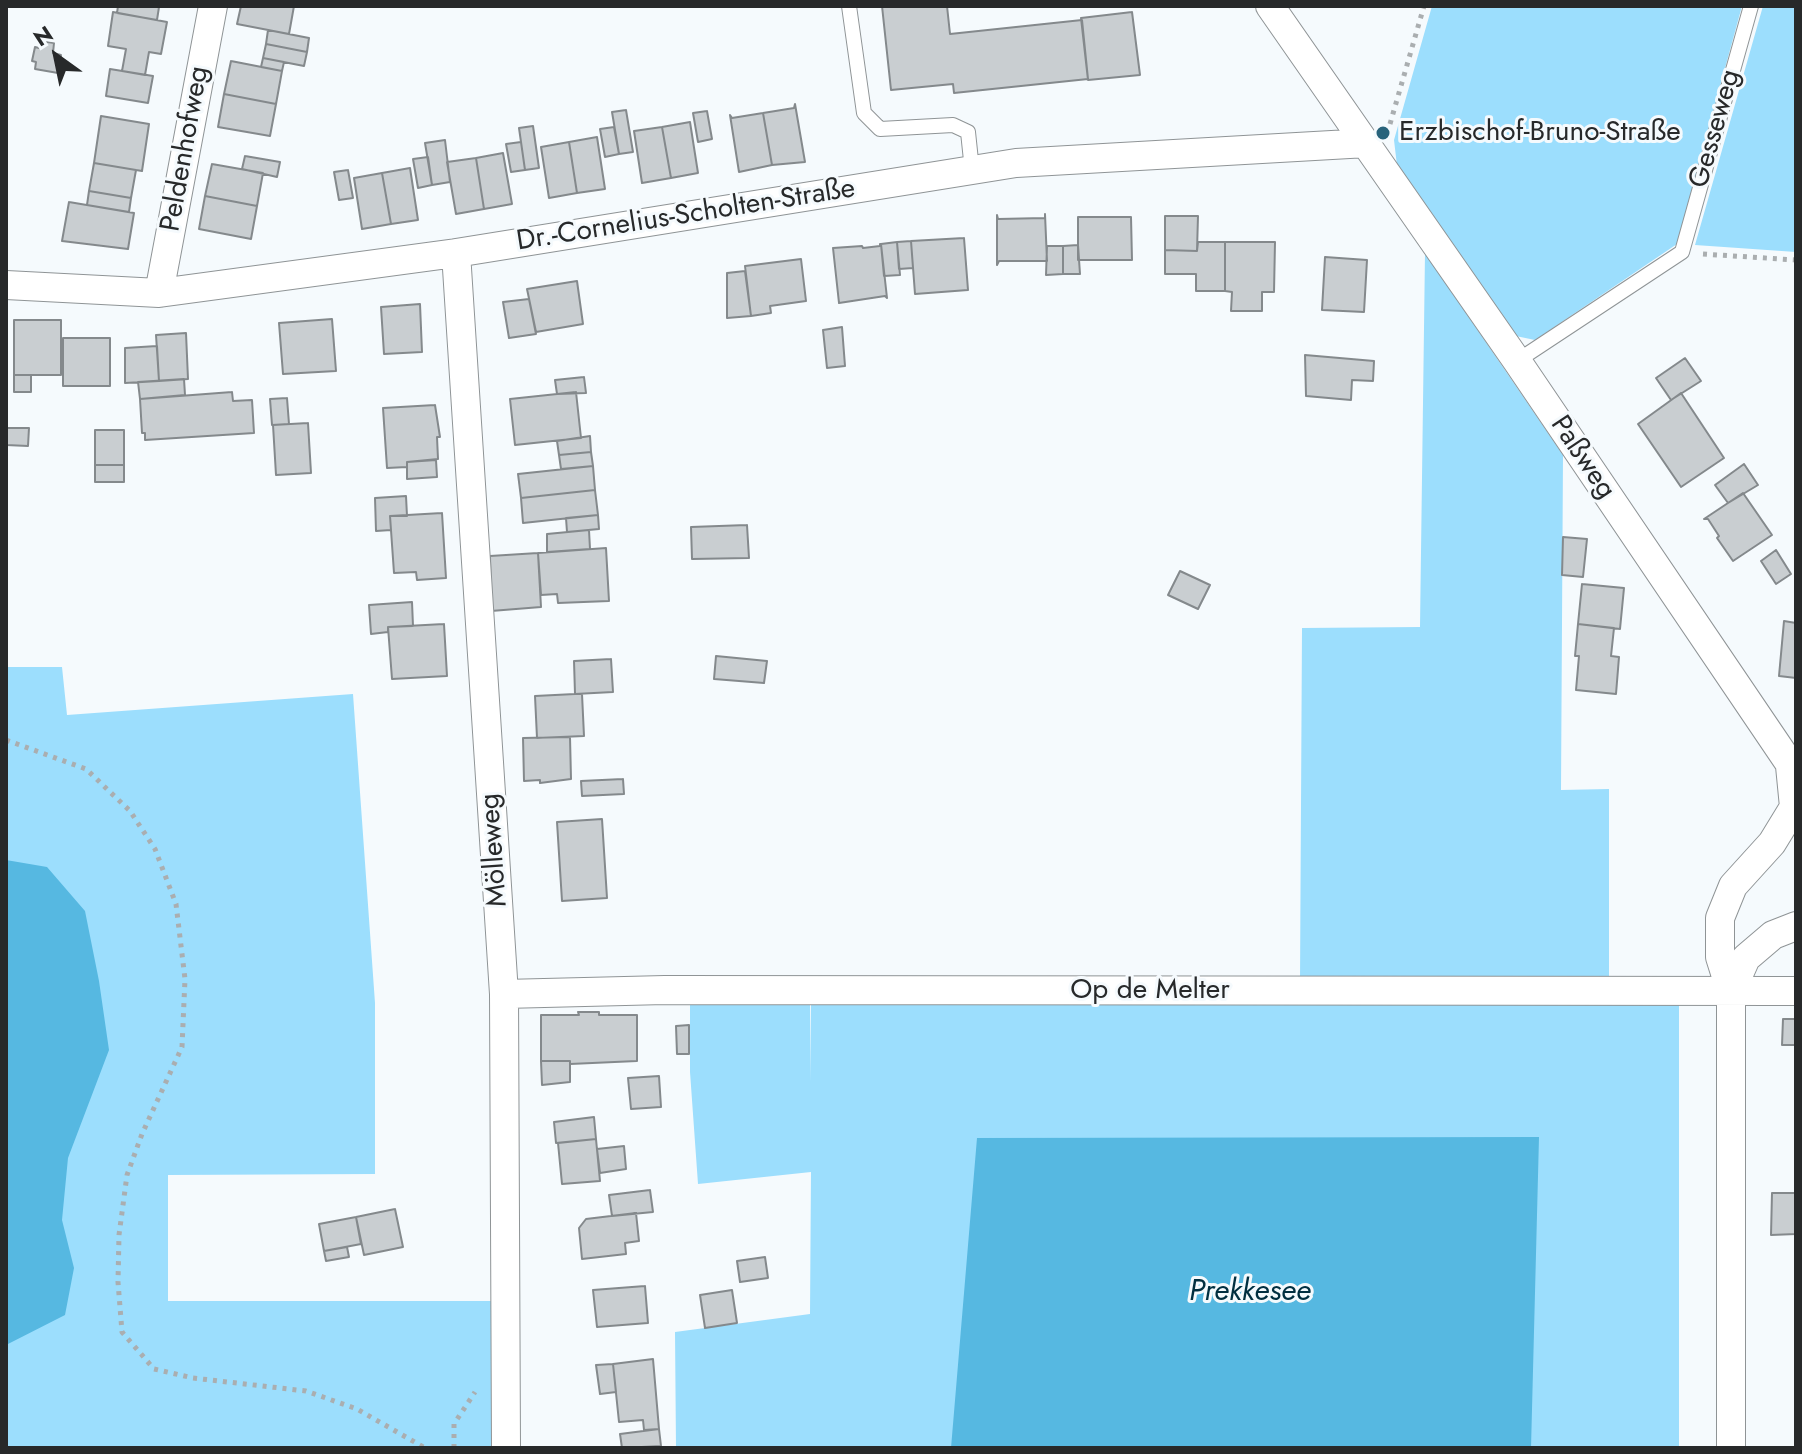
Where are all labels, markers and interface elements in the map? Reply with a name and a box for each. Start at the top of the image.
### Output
north arrow [16,16,96,96]
text: N [27,18,59,54]
street label: Peldenhofweg [155,64,217,234]
street label: Gesseweg [1683,66,1749,192]
place label: Erzbischof-Bruno-Straße [1399,116,1681,150]
marker: Erzbischof-Bruno-Straße [1374,124,1392,142]
street label: Dr.-Cornelius-Scholten-Straße [514,173,858,259]
street label: Paßweg [1542,410,1622,506]
street label: Mölleweg [474,792,516,908]
street label: Op de Melter [1070,974,1230,1008]
water label: Prekkesee [1189,1275,1311,1311]

